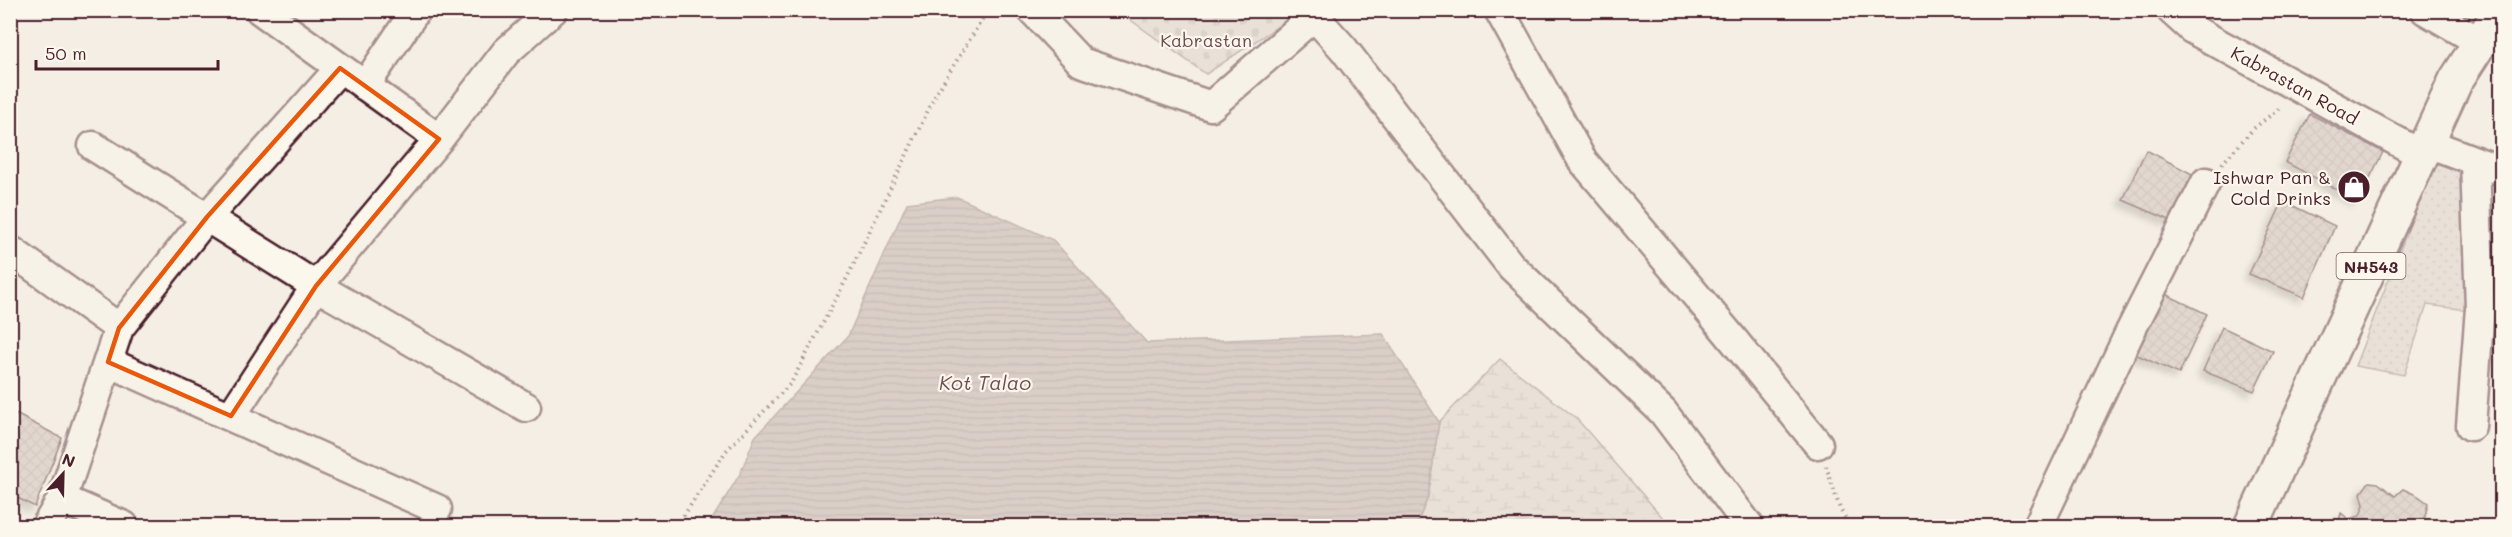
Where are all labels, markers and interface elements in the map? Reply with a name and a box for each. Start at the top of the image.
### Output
park label: Kabrastan [1160,28,1252,52]
scale bar [36,33,218,71]
street label: Kabrastan Road [2227,40,2363,130]
text: 50 m [45,41,87,65]
place label: Ishwar Pan & Cold Drinks [2213,165,2331,210]
shop icon: Ishwar Pan & Cold Drinks [2336,169,2372,205]
road number: NH543 [2336,253,2406,279]
water label: Kot Talao [939,369,1031,395]
north arrow [33,444,93,504]
text: N [59,448,78,472]

